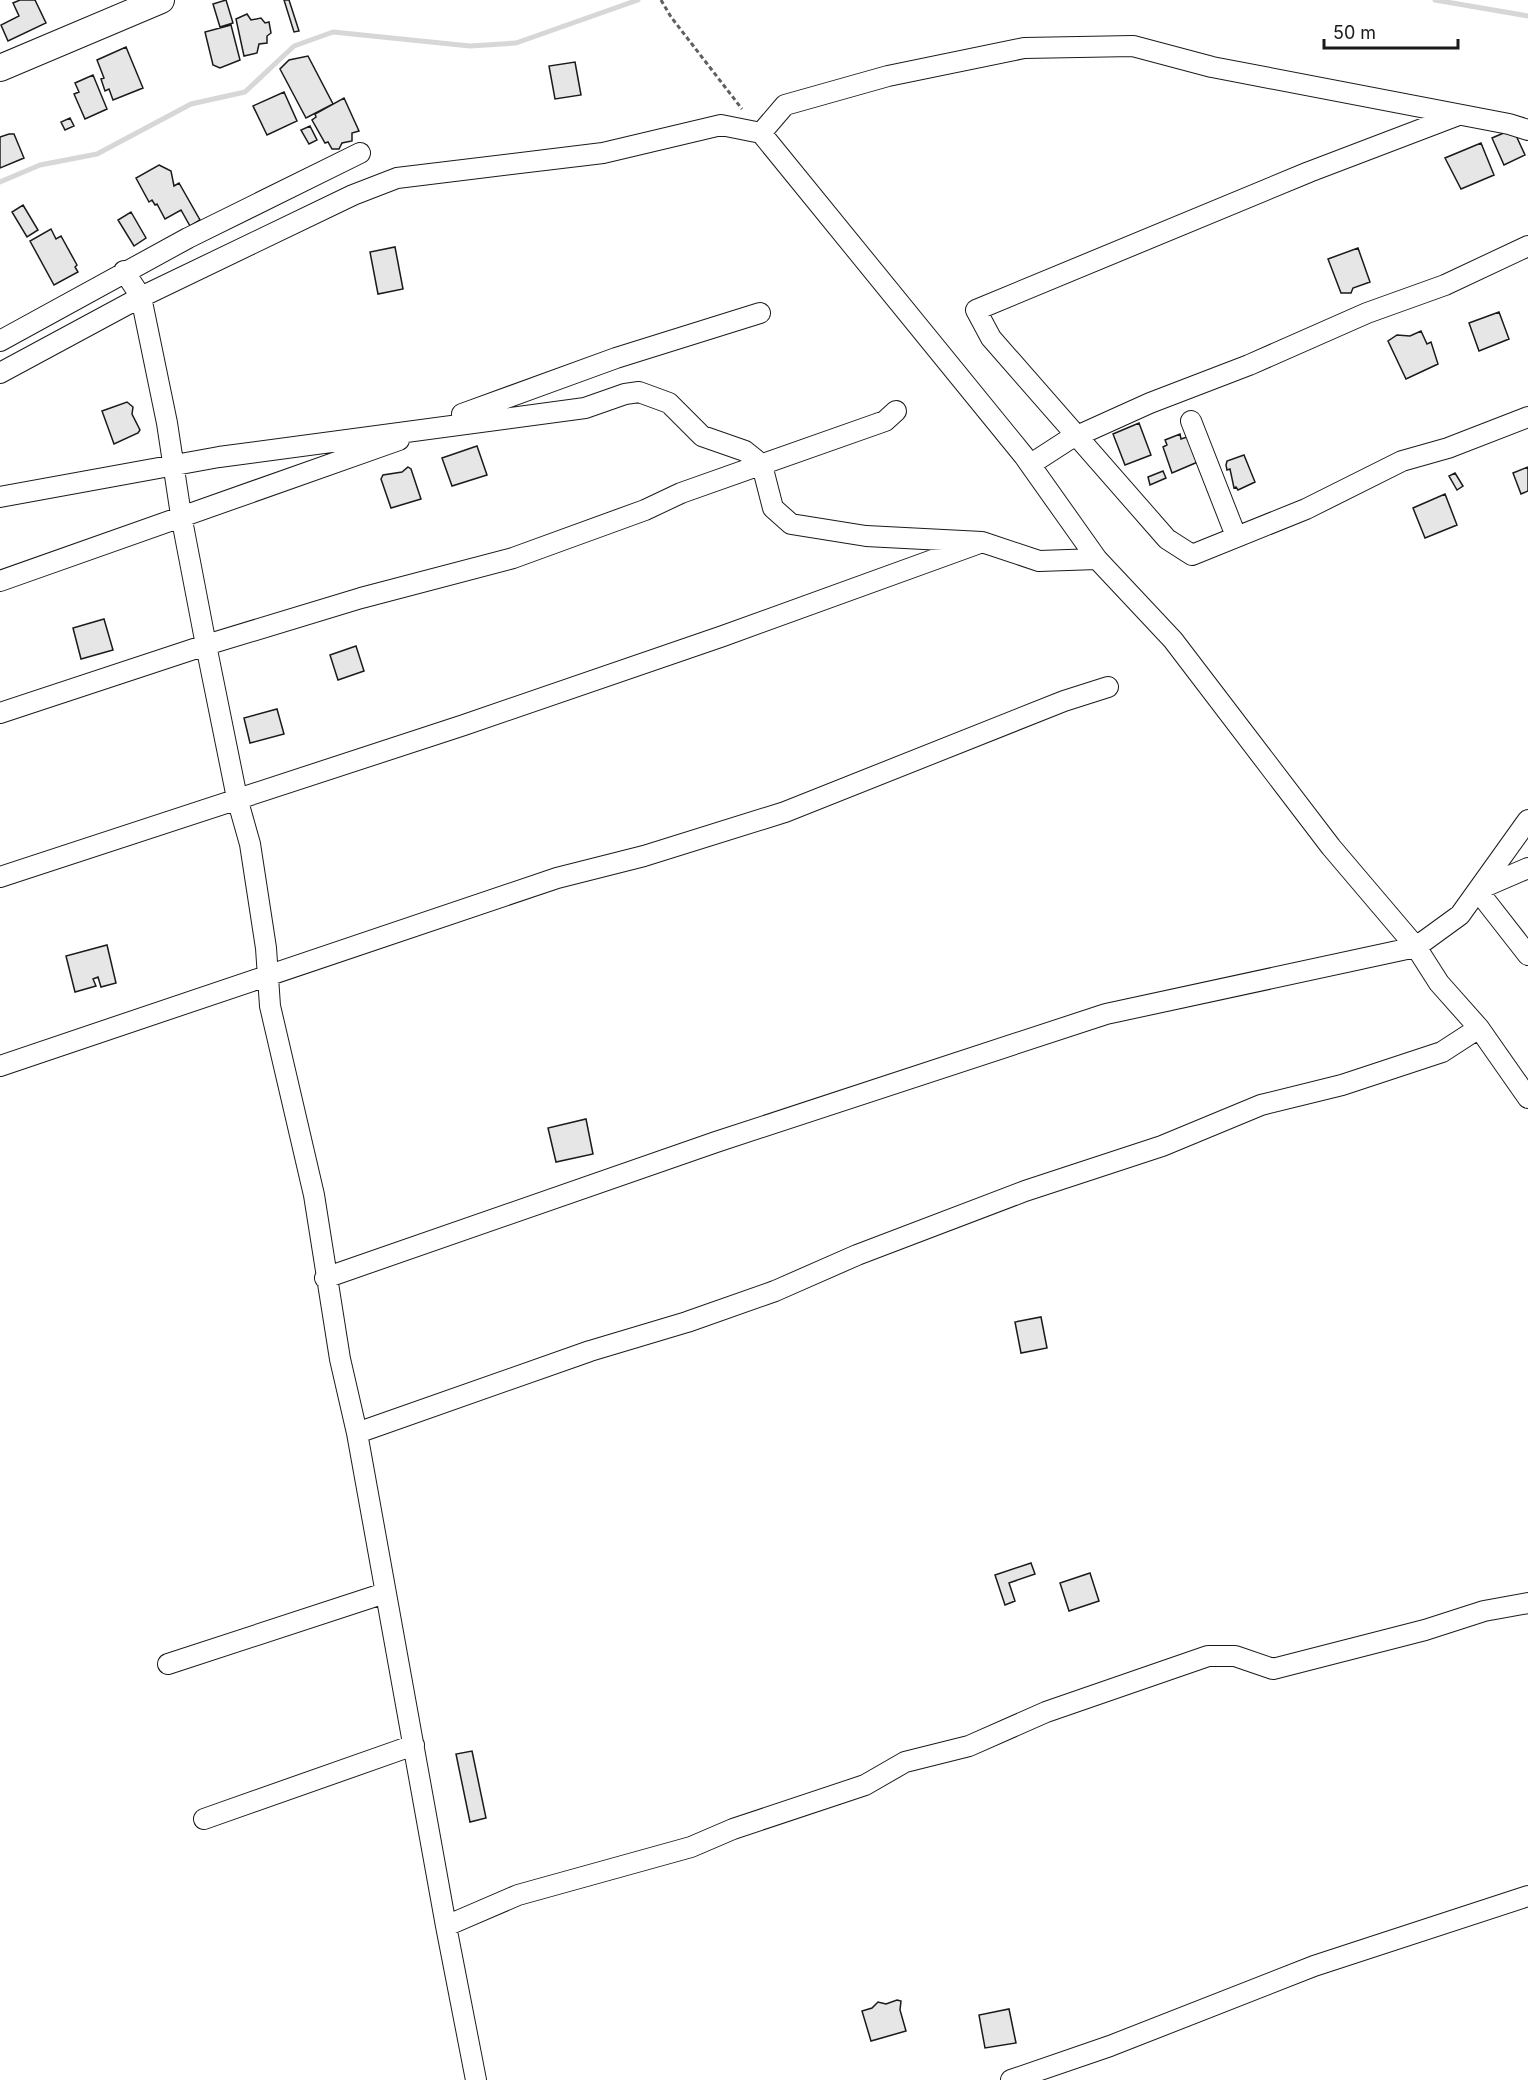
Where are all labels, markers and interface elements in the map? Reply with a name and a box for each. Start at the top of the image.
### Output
scale bar [1324,12,1458,50]
text: 50 m [1333,22,1376,43]

